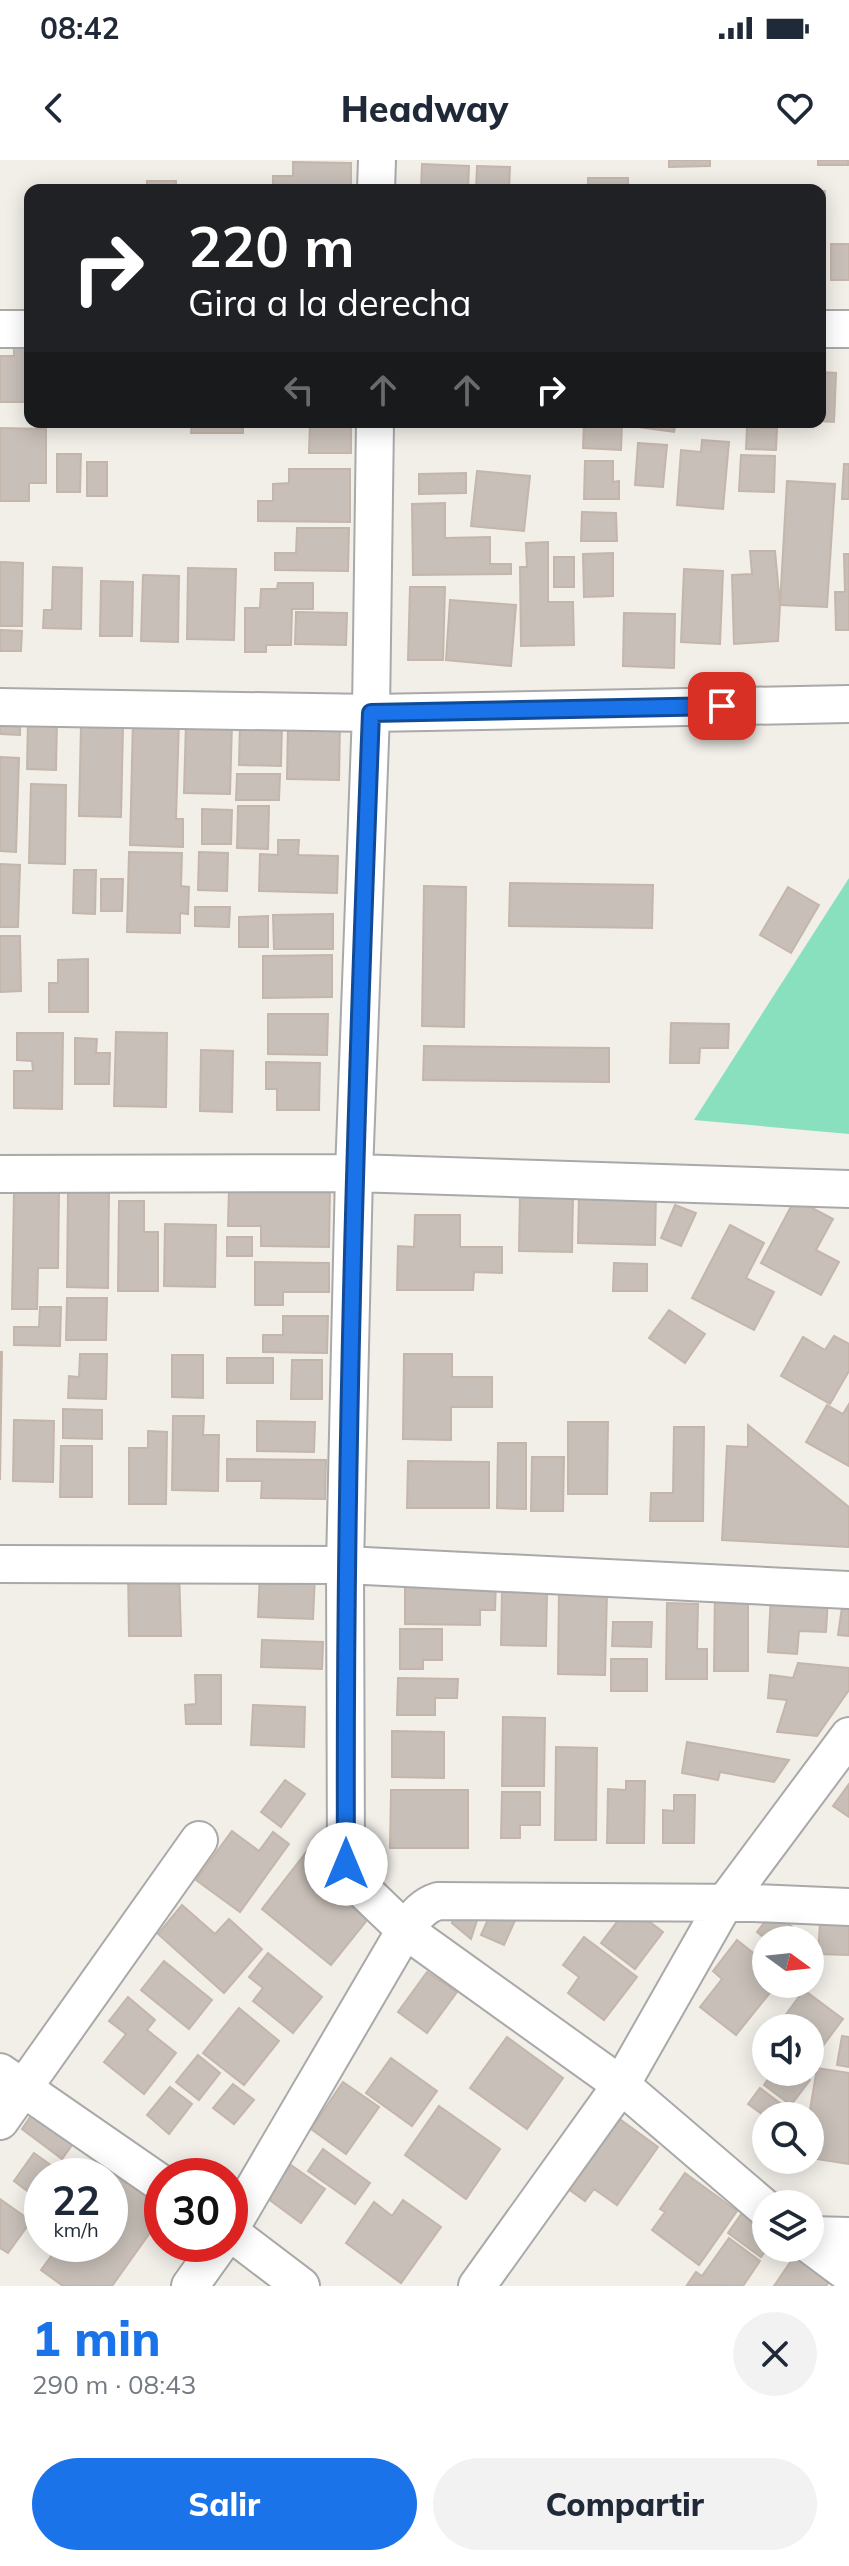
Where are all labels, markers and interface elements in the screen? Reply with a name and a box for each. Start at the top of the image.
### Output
text: 08:42 [40,9,119,47]
icon: back [32,86,76,130]
text: Headway [341,86,508,131]
icon: heart [773,86,817,130]
text: 220 m [188,211,355,281]
icon: right [56,216,160,320]
text: Gira a la derecha [188,280,471,325]
icon: left [277,368,321,412]
icon: ahead [361,368,405,412]
icon: ahead [445,368,489,412]
icon: right [529,368,573,412]
pin [688,672,756,740]
icon: arrive [700,684,744,728]
position arrow [304,1822,388,1906]
north arrow [752,1926,824,1998]
map controls [752,1926,824,2262]
button: sound [752,2014,824,2086]
button: search [752,2102,824,2174]
speed limit sign: 30 [144,2158,248,2262]
text: 22 [52,2175,100,2225]
button: layers [752,2190,824,2262]
text: km/h [53,2217,99,2242]
text: 1 min [32,2308,161,2368]
button: close [733,2312,817,2396]
text: 290 m · 08:43 [32,2368,196,2401]
button: Salir [32,2458,417,2550]
button: Compartir [433,2458,817,2550]

